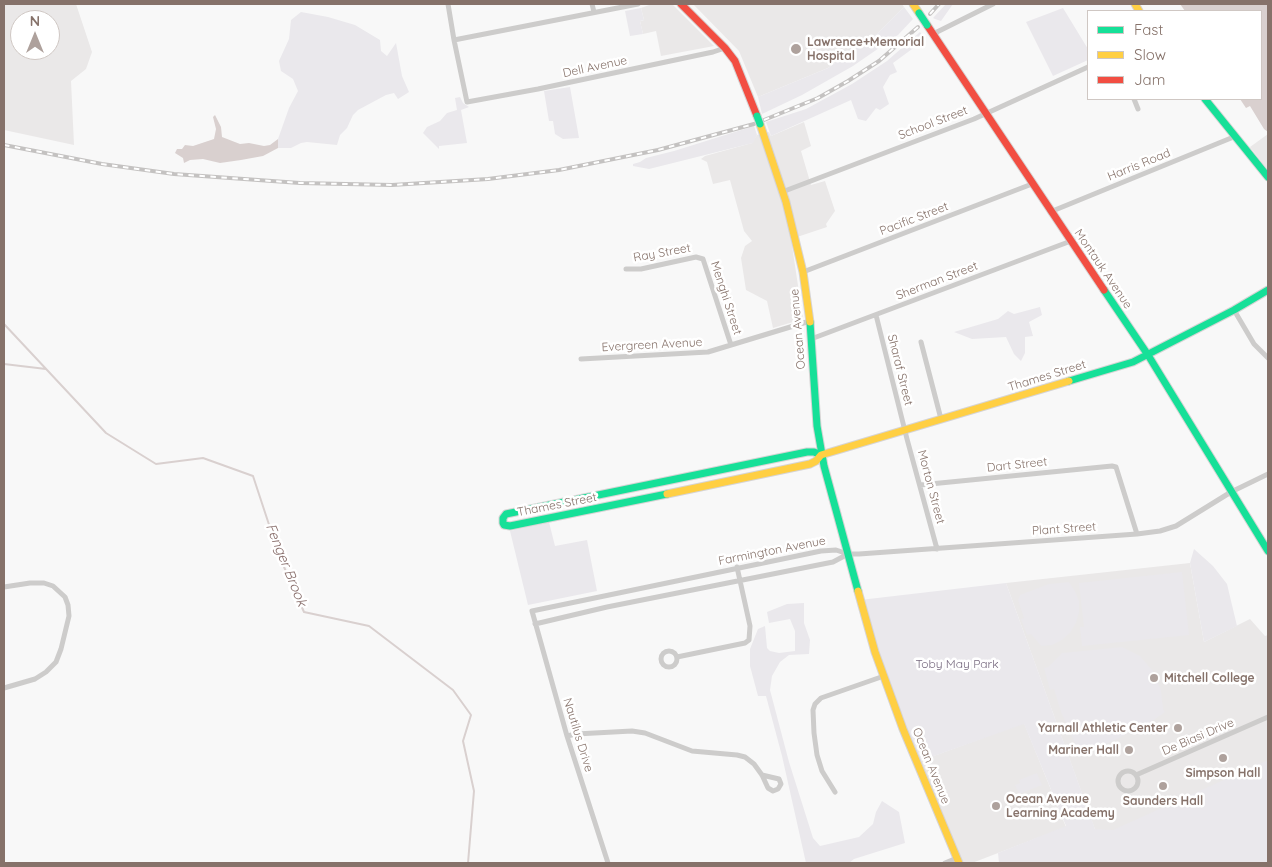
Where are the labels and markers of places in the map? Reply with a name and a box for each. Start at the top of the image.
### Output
place label: Lawrence+Memorial Hospital [807,35,924,63]
marker: Lawrence+Memorial Hospital [789,42,803,56]
place label: Mitchell College [1164,671,1255,685]
marker: Mitchell College [1148,672,1160,684]
place label: Yarnall Athletic Center [1038,721,1168,735]
marker: Yarnall Athletic Center [1172,722,1184,734]
place label: Mariner Hall [1048,743,1119,757]
marker: Mariner Hall [1123,744,1135,756]
marker: Simpson Hall [1217,752,1229,764]
place label: Simpson Hall [1185,766,1261,780]
marker: Saunders Hall [1157,780,1169,792]
place label: Ocean Avenue Learning Academy [1006,792,1115,820]
place label: Saunders Hall [1123,794,1203,808]
marker: Ocean Avenue Learning Academy [990,800,1002,812]

